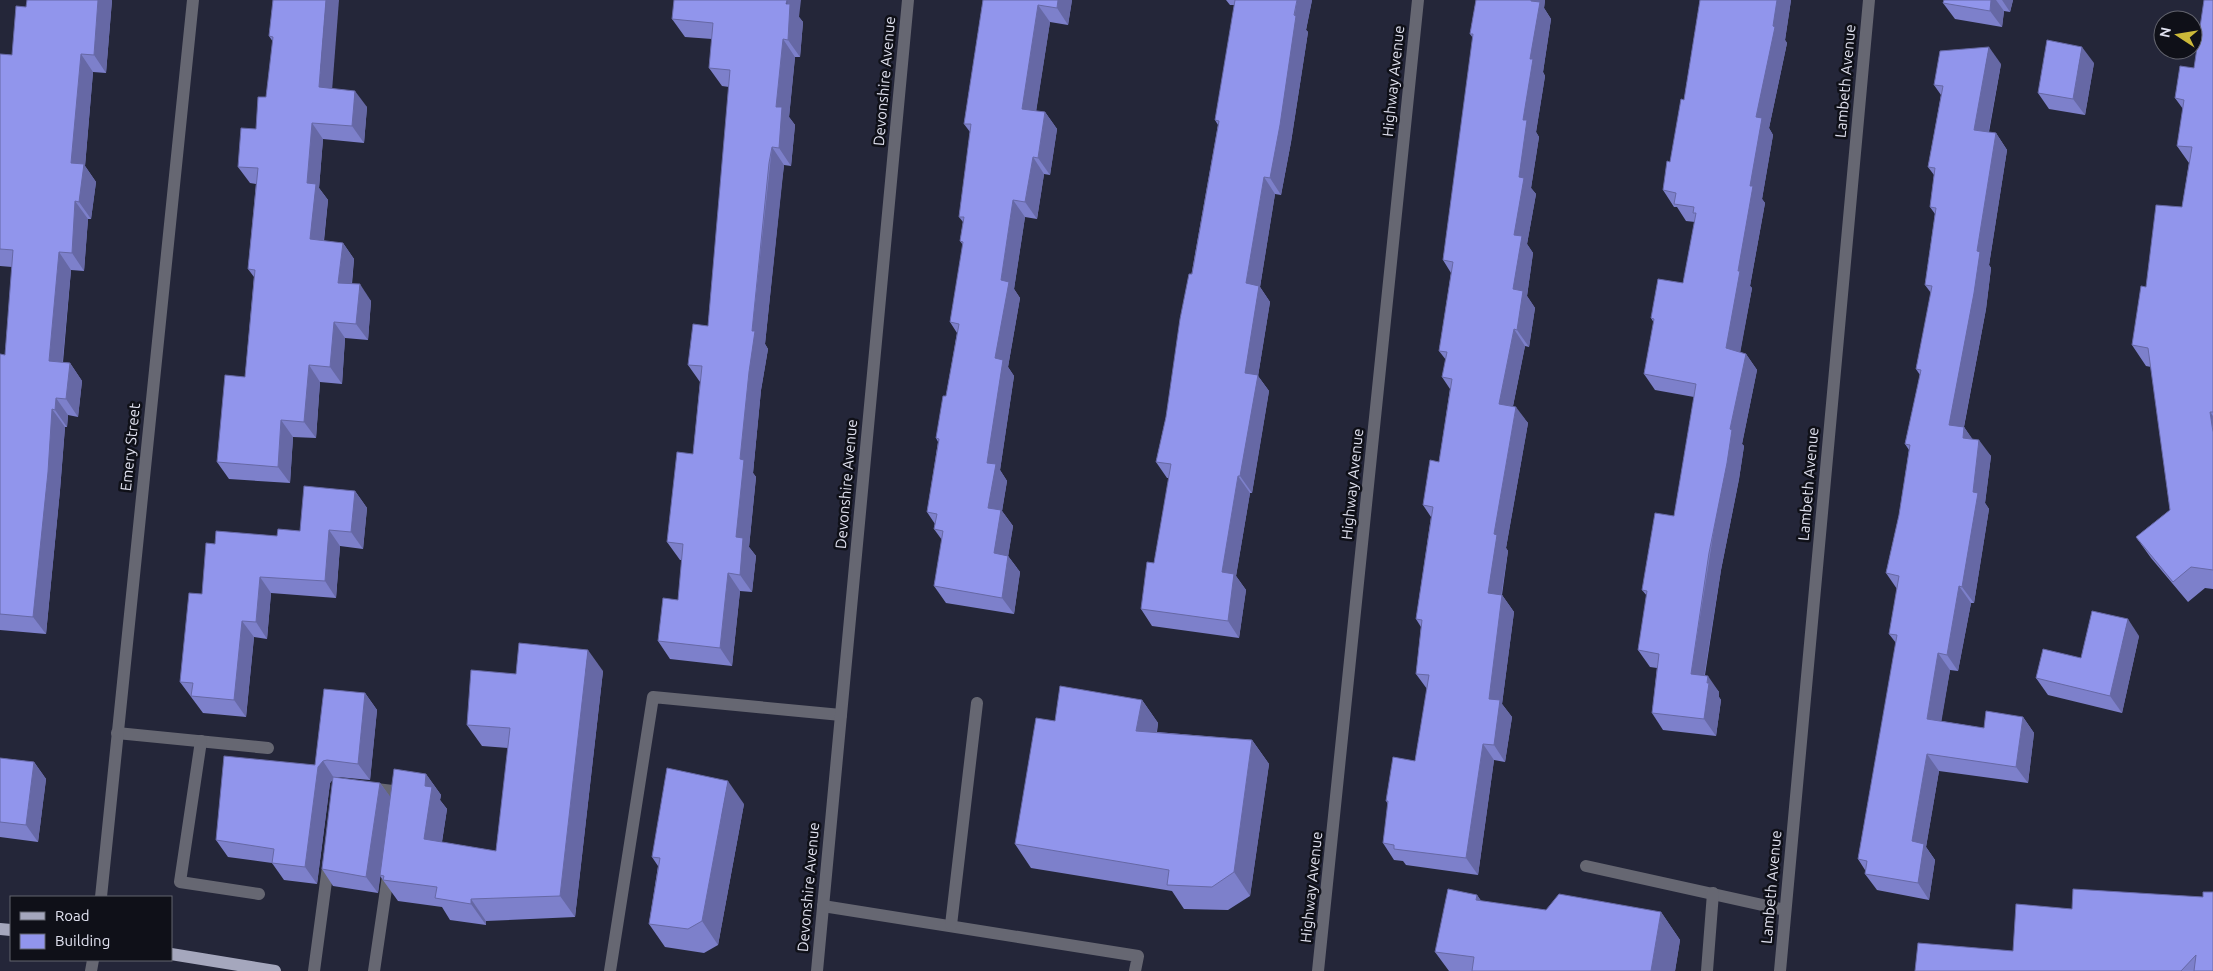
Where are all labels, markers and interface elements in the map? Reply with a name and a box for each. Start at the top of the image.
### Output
north arrow [2153,10,2203,60]
street label: Devonshire Avenue [870,15,898,147]
street label: Lambeth Avenue [1832,24,1858,138]
street label: Highway Avenue [1379,25,1407,137]
text: N [2156,26,2174,39]
street label: Emery Street [117,402,143,492]
street label: Devonshire Avenue [832,418,860,550]
street label: Lambeth Avenue [1795,427,1821,541]
street label: Highway Avenue [1338,428,1366,540]
street label: Devonshire Avenue [794,821,822,953]
street label: Lambeth Avenue [1758,830,1784,944]
street label: Highway Avenue [1297,831,1325,943]
legend [10,896,172,961]
text: Road [55,907,90,924]
text: Building [55,932,110,949]

